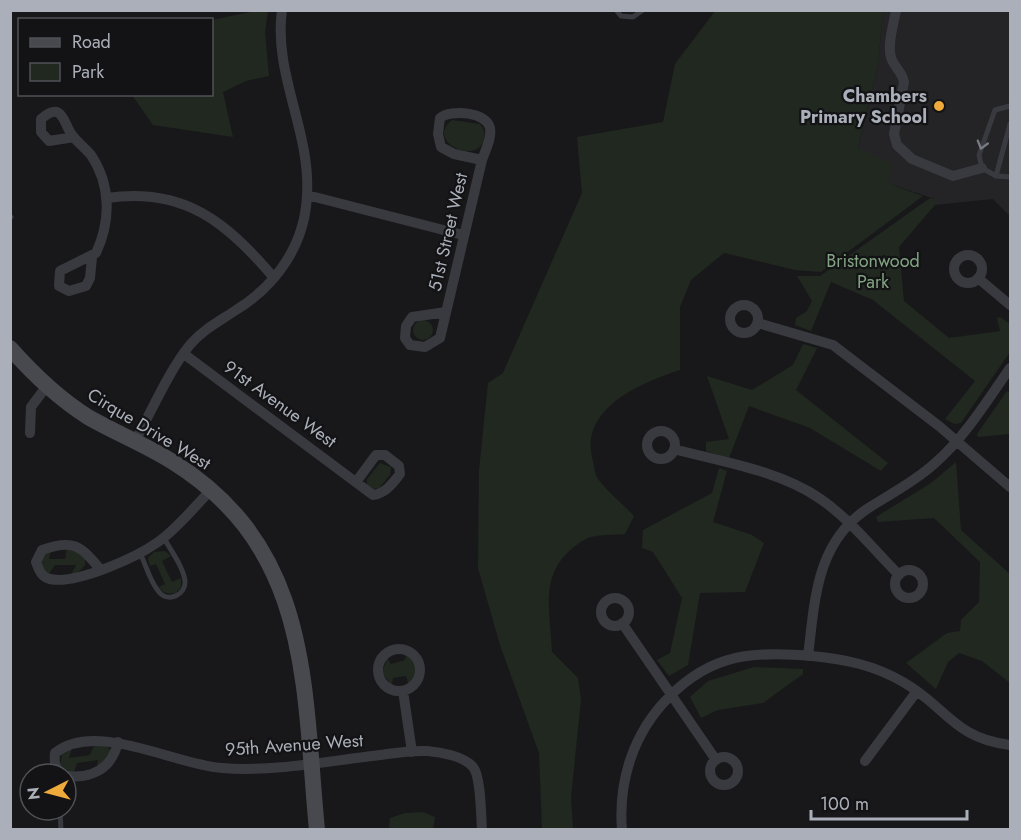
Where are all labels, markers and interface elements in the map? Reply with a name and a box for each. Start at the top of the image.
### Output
legend [18,18,213,96]
text: Road [72,29,111,55]
text: Park [72,59,104,85]
place label: Chambers Primary School [800,83,927,130]
marker: Chambers Primary School [932,99,946,113]
one-way arrow [977,139,989,150]
street label: 51st Street West [422,170,474,294]
park label: Bristonwood Park [826,248,920,295]
street label: 91st Avenue West [218,354,342,454]
street label: Cirque Drive West [82,382,216,477]
street label: 95th Avenue West [224,727,365,763]
north arrow [18,762,78,822]
scale bar [811,783,967,821]
text: N [21,786,46,801]
text: 100 m [820,791,869,817]

